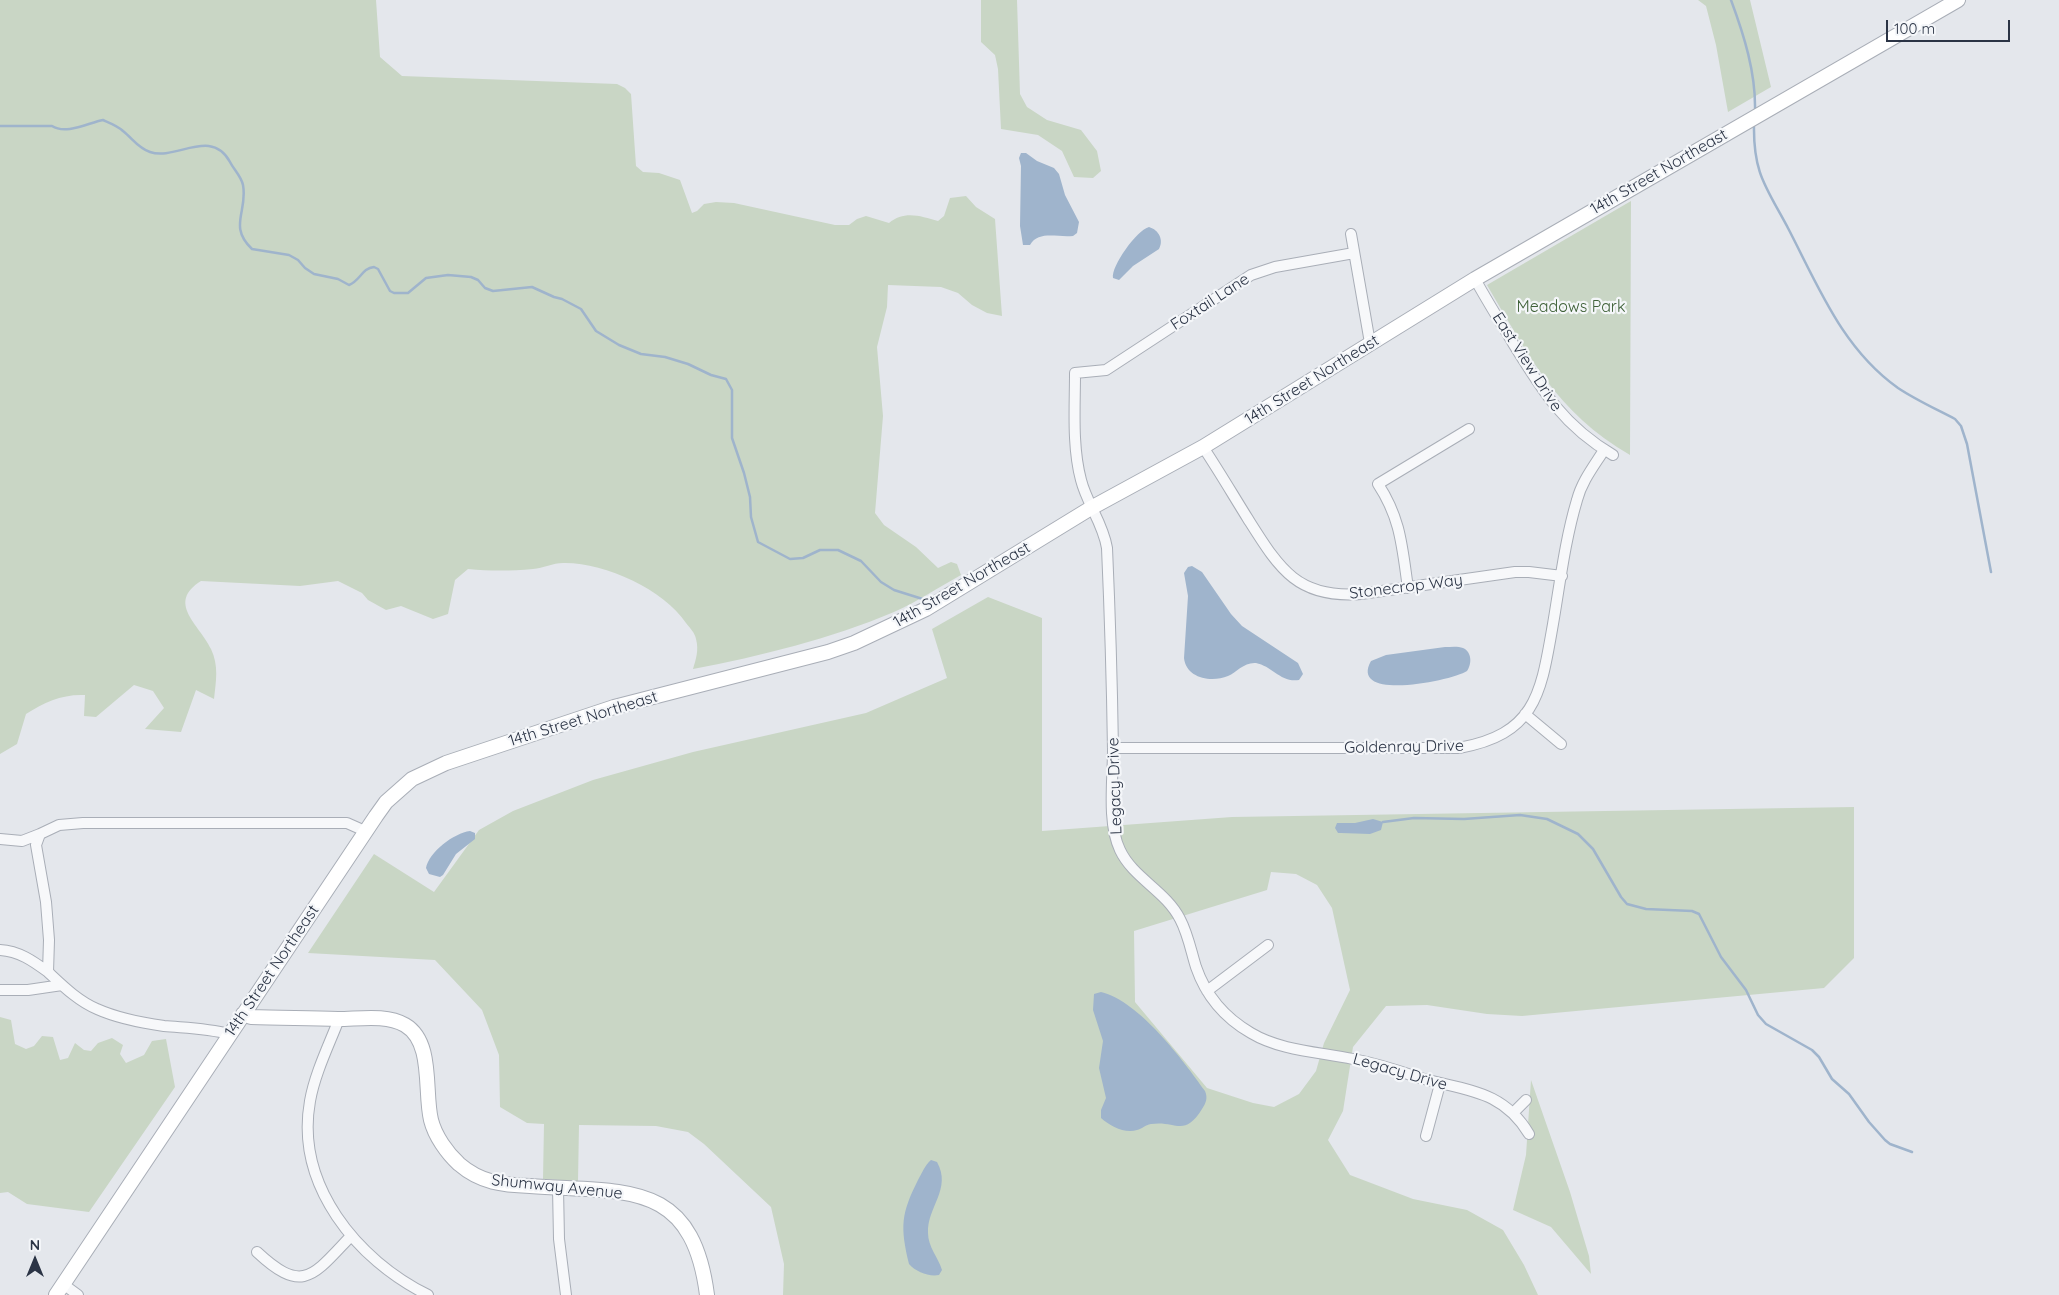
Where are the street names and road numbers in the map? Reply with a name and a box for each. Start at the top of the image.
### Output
street label: 14th Street Northeast [1587,125,1731,219]
street label: Foxtail Lane [1167,269,1253,335]
street label: East View Drive [1488,309,1566,415]
street label: 14th Street Northeast [1241,331,1383,429]
street label: 14th Street Northeast [890,538,1034,632]
street label: Stonecrop Way [1348,571,1464,603]
street label: 14th Street Northeast [506,687,660,751]
street label: Goldenray Drive [1344,736,1464,758]
street label: Legacy Drive [1104,737,1126,835]
street label: 14th Street Northeast [221,901,323,1041]
street label: Legacy Drive [1351,1049,1449,1095]
street label: Shumway Avenue [490,1171,624,1203]

